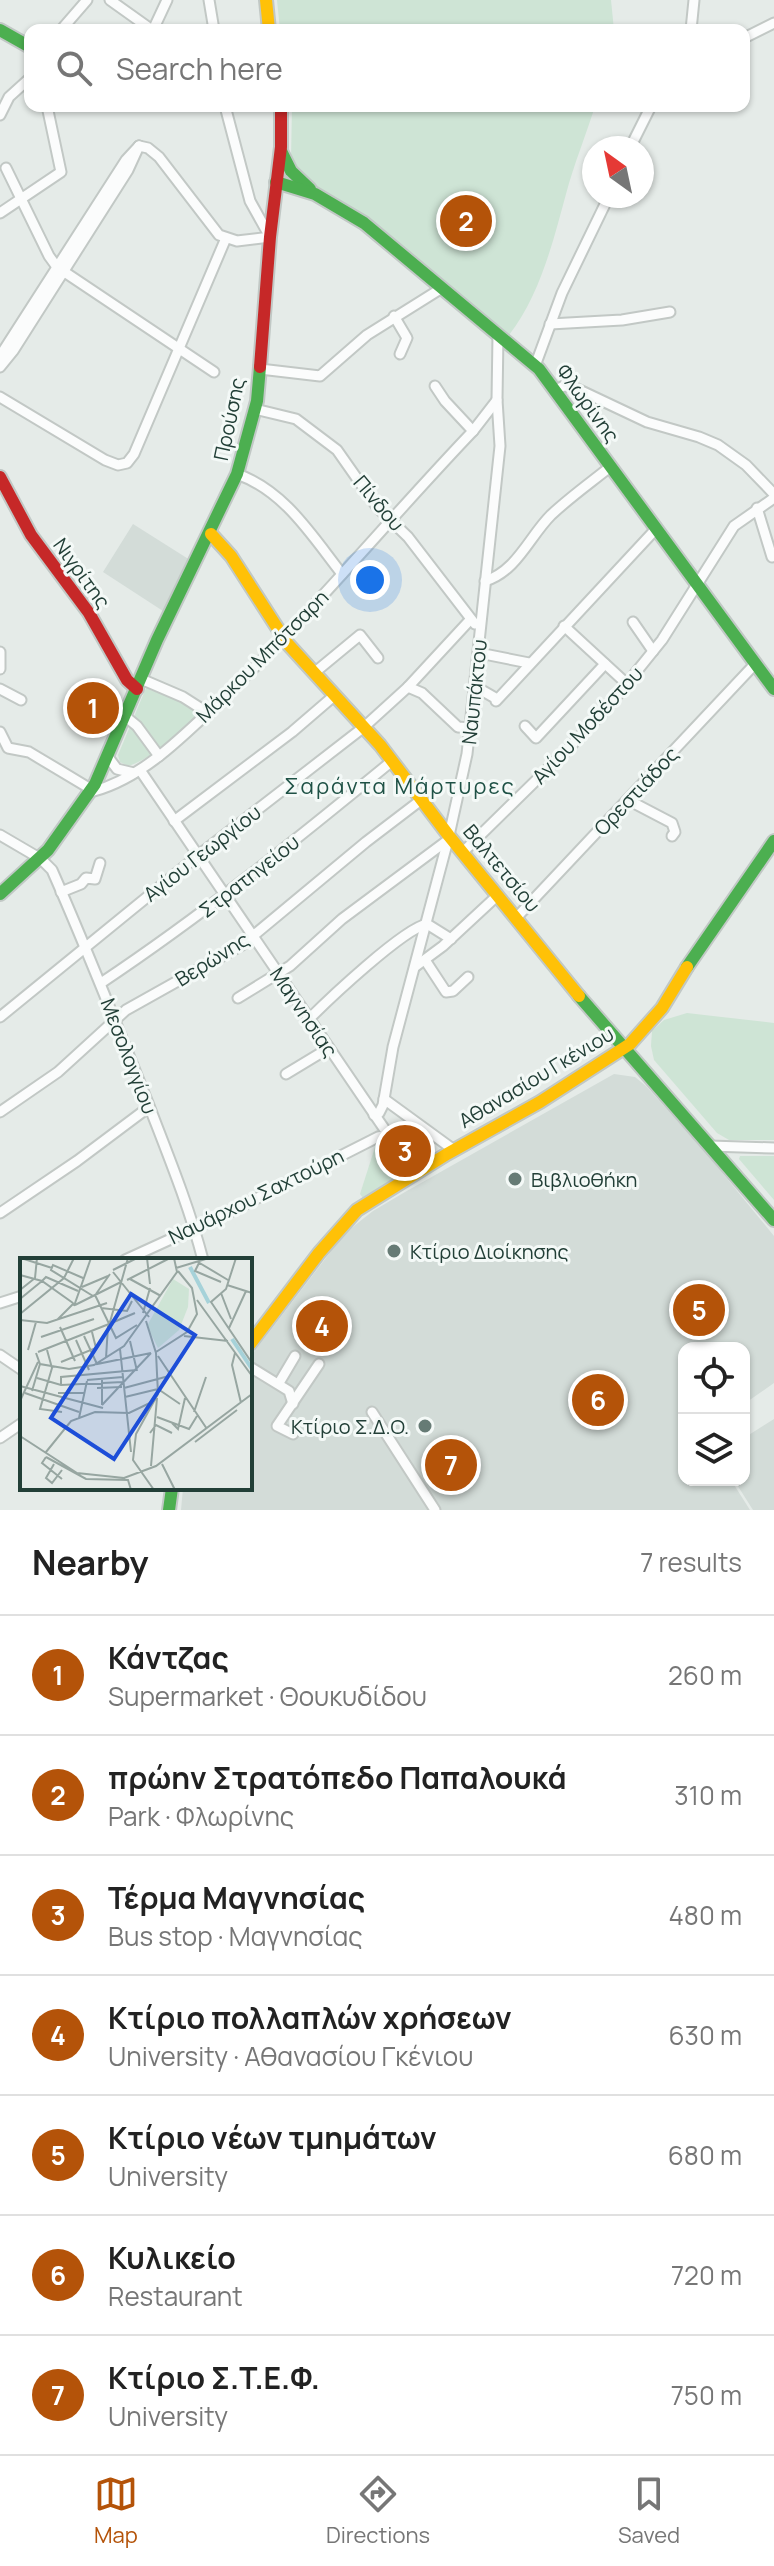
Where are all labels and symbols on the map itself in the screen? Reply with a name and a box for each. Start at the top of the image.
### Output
north arrow [582,136,654,208]
pin: 2 [440,191,492,251]
street label: Φλωρίνης [550,358,626,448]
street label: Προύσης [207,375,251,463]
street label: Πίνδου [348,469,410,537]
street label: Νιγρίτης [47,532,117,614]
your location [350,560,390,600]
street label: Μάρκου Μπότσαρη [190,584,334,728]
street label: Ναυπάκτου [455,638,493,746]
street label: Αγίου Μοδέστου [526,660,648,790]
pin: 1 [67,678,119,738]
street label: Ορεστιάδος [588,741,684,841]
district label: Σαράντα Μάρτυρες [284,771,516,801]
street label: Αγίου Γεωργίου [138,799,266,907]
street label: Βαλτετσίου [457,819,547,917]
street label: Στρατηγείου [193,828,305,924]
street label: Βερώνης [170,926,254,992]
street label: Μαγνησίας [264,962,344,1062]
street label: Μεσολογγίου [95,994,163,1118]
street label: Αθανασίου Γκένιου [454,1020,618,1134]
pin: 3 [379,1121,431,1181]
street label: Ναυάρχου Σαχτούρη [164,1142,348,1250]
place label: Βιβλιοθήκη [531,1166,637,1193]
marker: Βιβλιοθήκη [506,1170,524,1188]
place label: Κτίριο Διοίκησης [410,1238,568,1265]
marker: Κτίριο Διοίκησης [385,1242,403,1260]
inset map [20,1258,252,1490]
pin: 5 [673,1280,725,1340]
pin: 4 [296,1296,348,1356]
pin: 6 [572,1370,624,1430]
place label: Κτίριο Σ.Δ.Ο. [291,1413,409,1440]
marker: Κτίριο Σ.Δ.Ο. [416,1417,434,1435]
pin: 7 [425,1435,477,1495]

